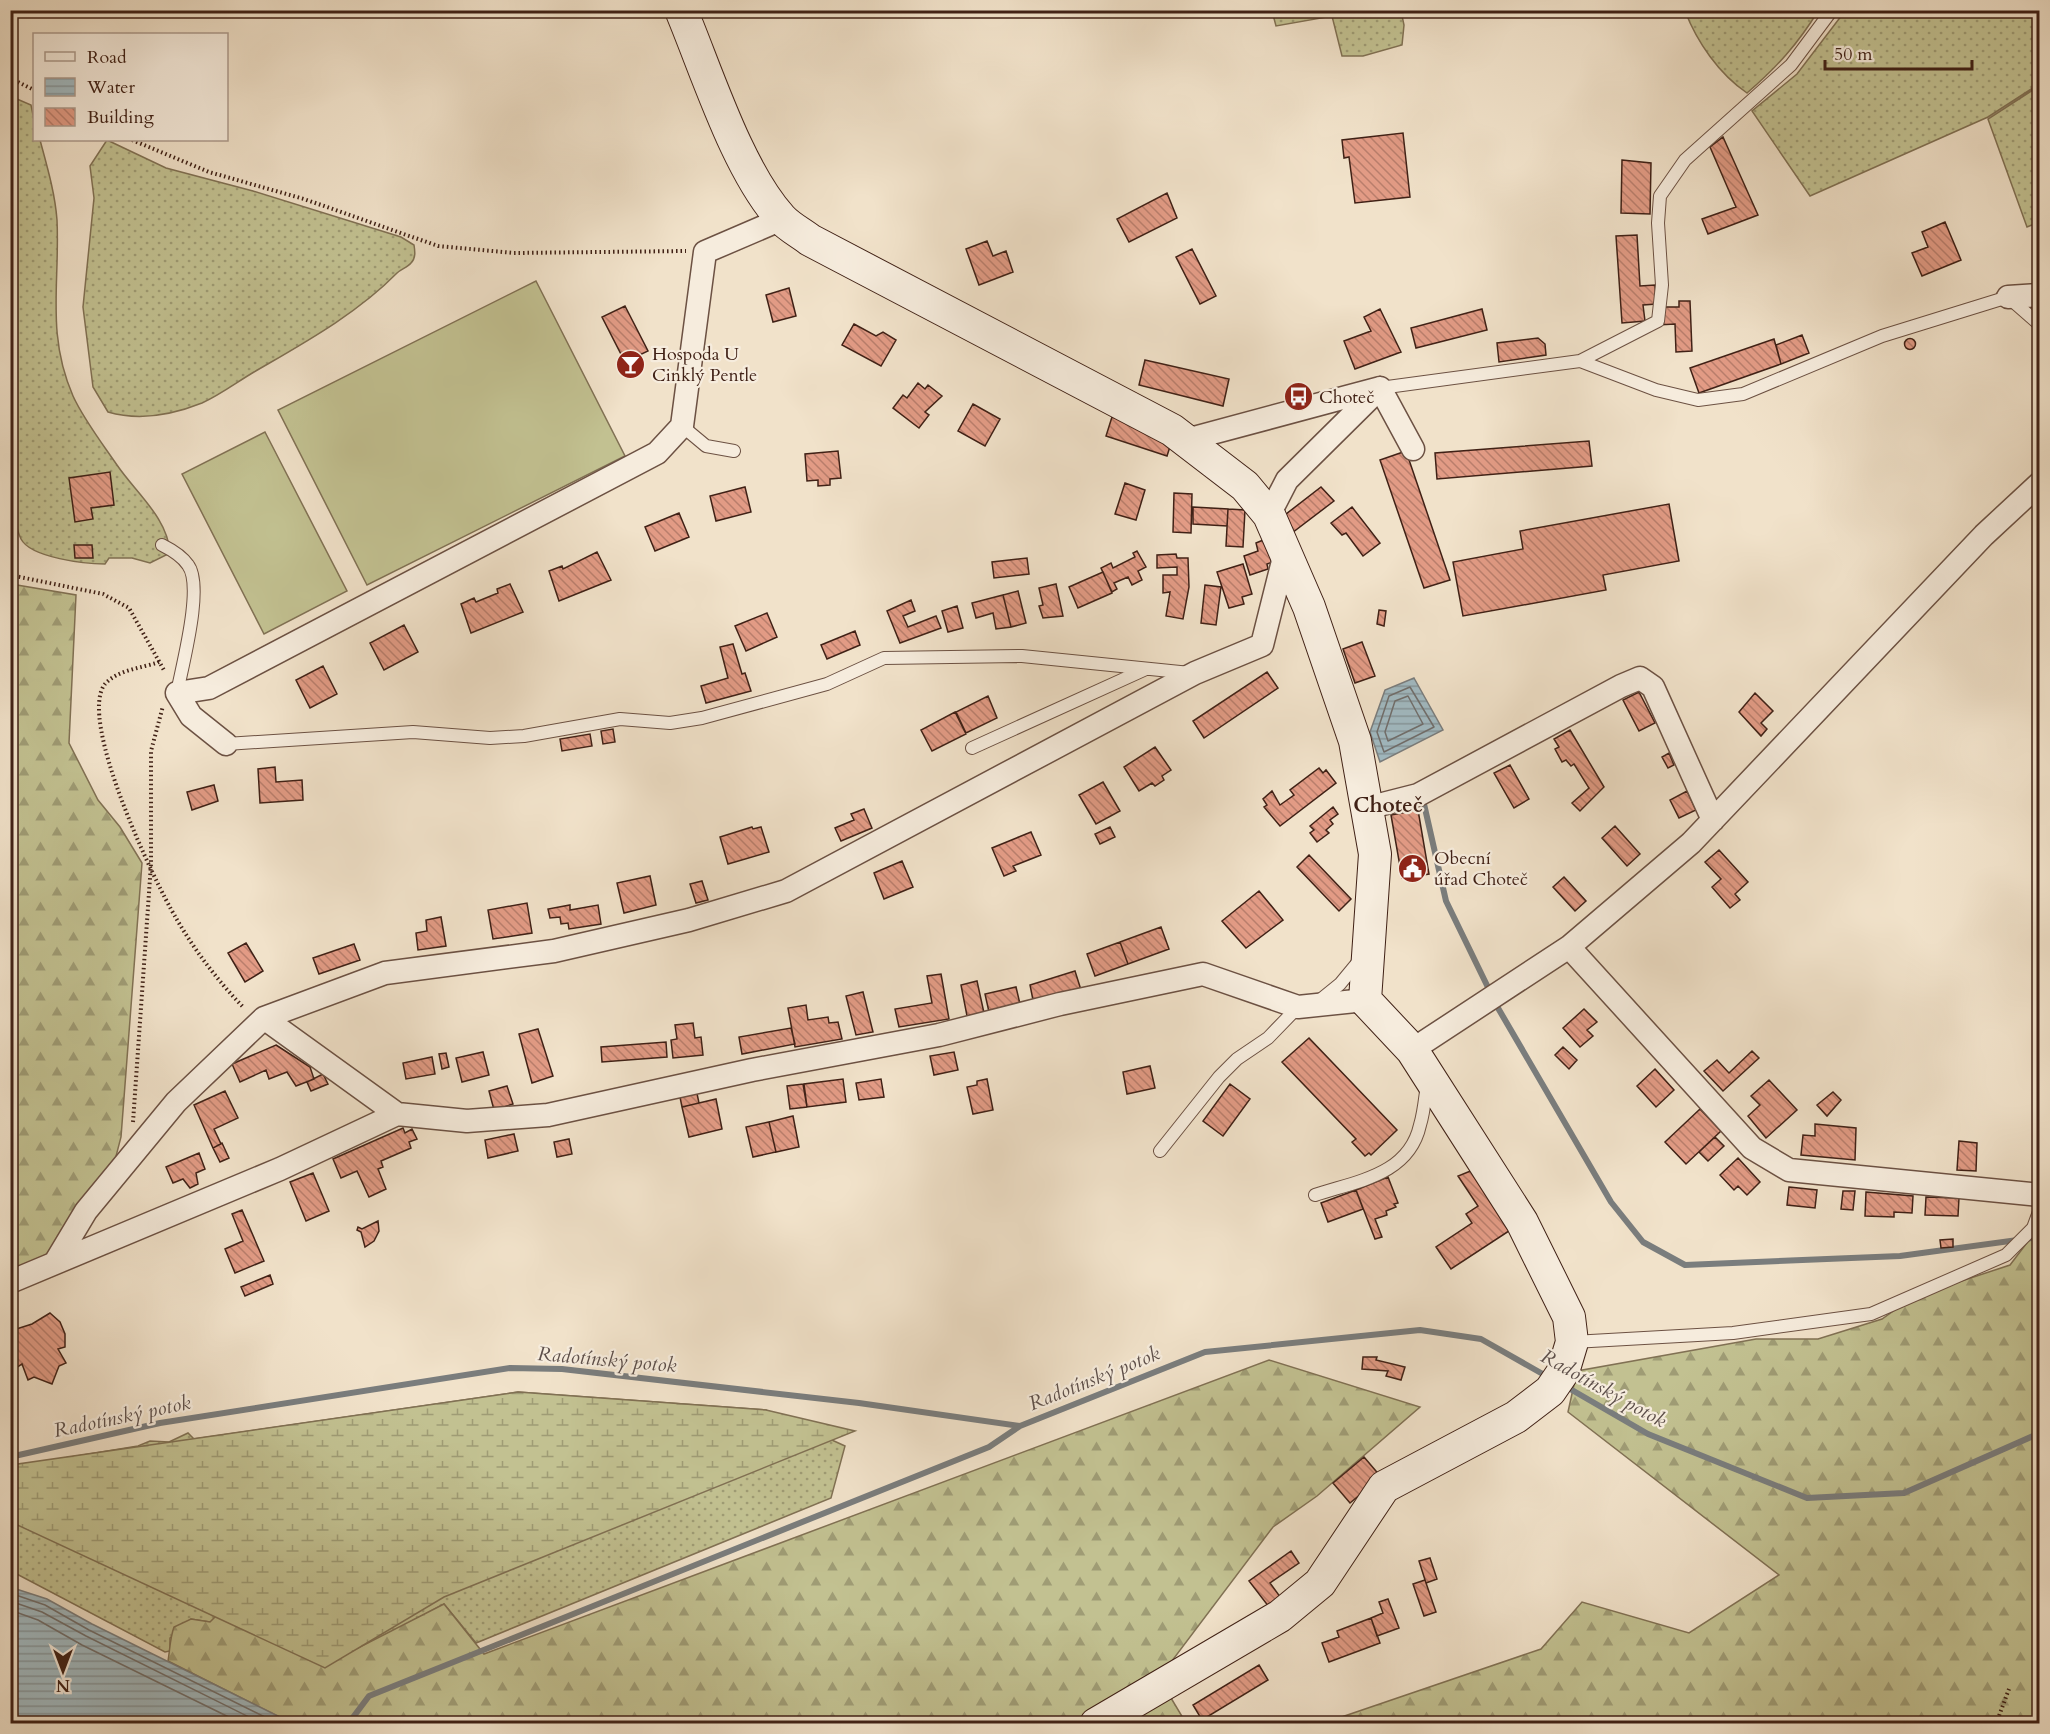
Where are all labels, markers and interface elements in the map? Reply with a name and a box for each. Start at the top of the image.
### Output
legend [33,33,228,141]
scale bar [1825,33,1972,71]
text: 50 m [1834,42,1873,67]
text: Road [87,45,127,70]
text: Water [86,75,136,100]
text: Building [87,105,155,130]
place label: Hospoda U Cinklý Pentle [652,342,757,388]
bar icon: Hospoda U Cinklý Pentle [615,348,647,380]
bus stop icon: Choteč [1282,381,1314,413]
place label: Choteč [1319,385,1374,410]
district label: Choteč [1353,791,1423,820]
place label: Obecní úřad Choteč [1434,846,1528,892]
public building icon: Obecní úřad Choteč [1397,852,1429,884]
water label: Radotínský potok [536,1340,678,1379]
water label: Radotínský potok [1024,1340,1164,1417]
water label: Radotínský potok [1536,1343,1671,1434]
water label: Radotínský potok [51,1389,193,1444]
north arrow [33,1641,93,1701]
text: N [56,1674,70,1696]

